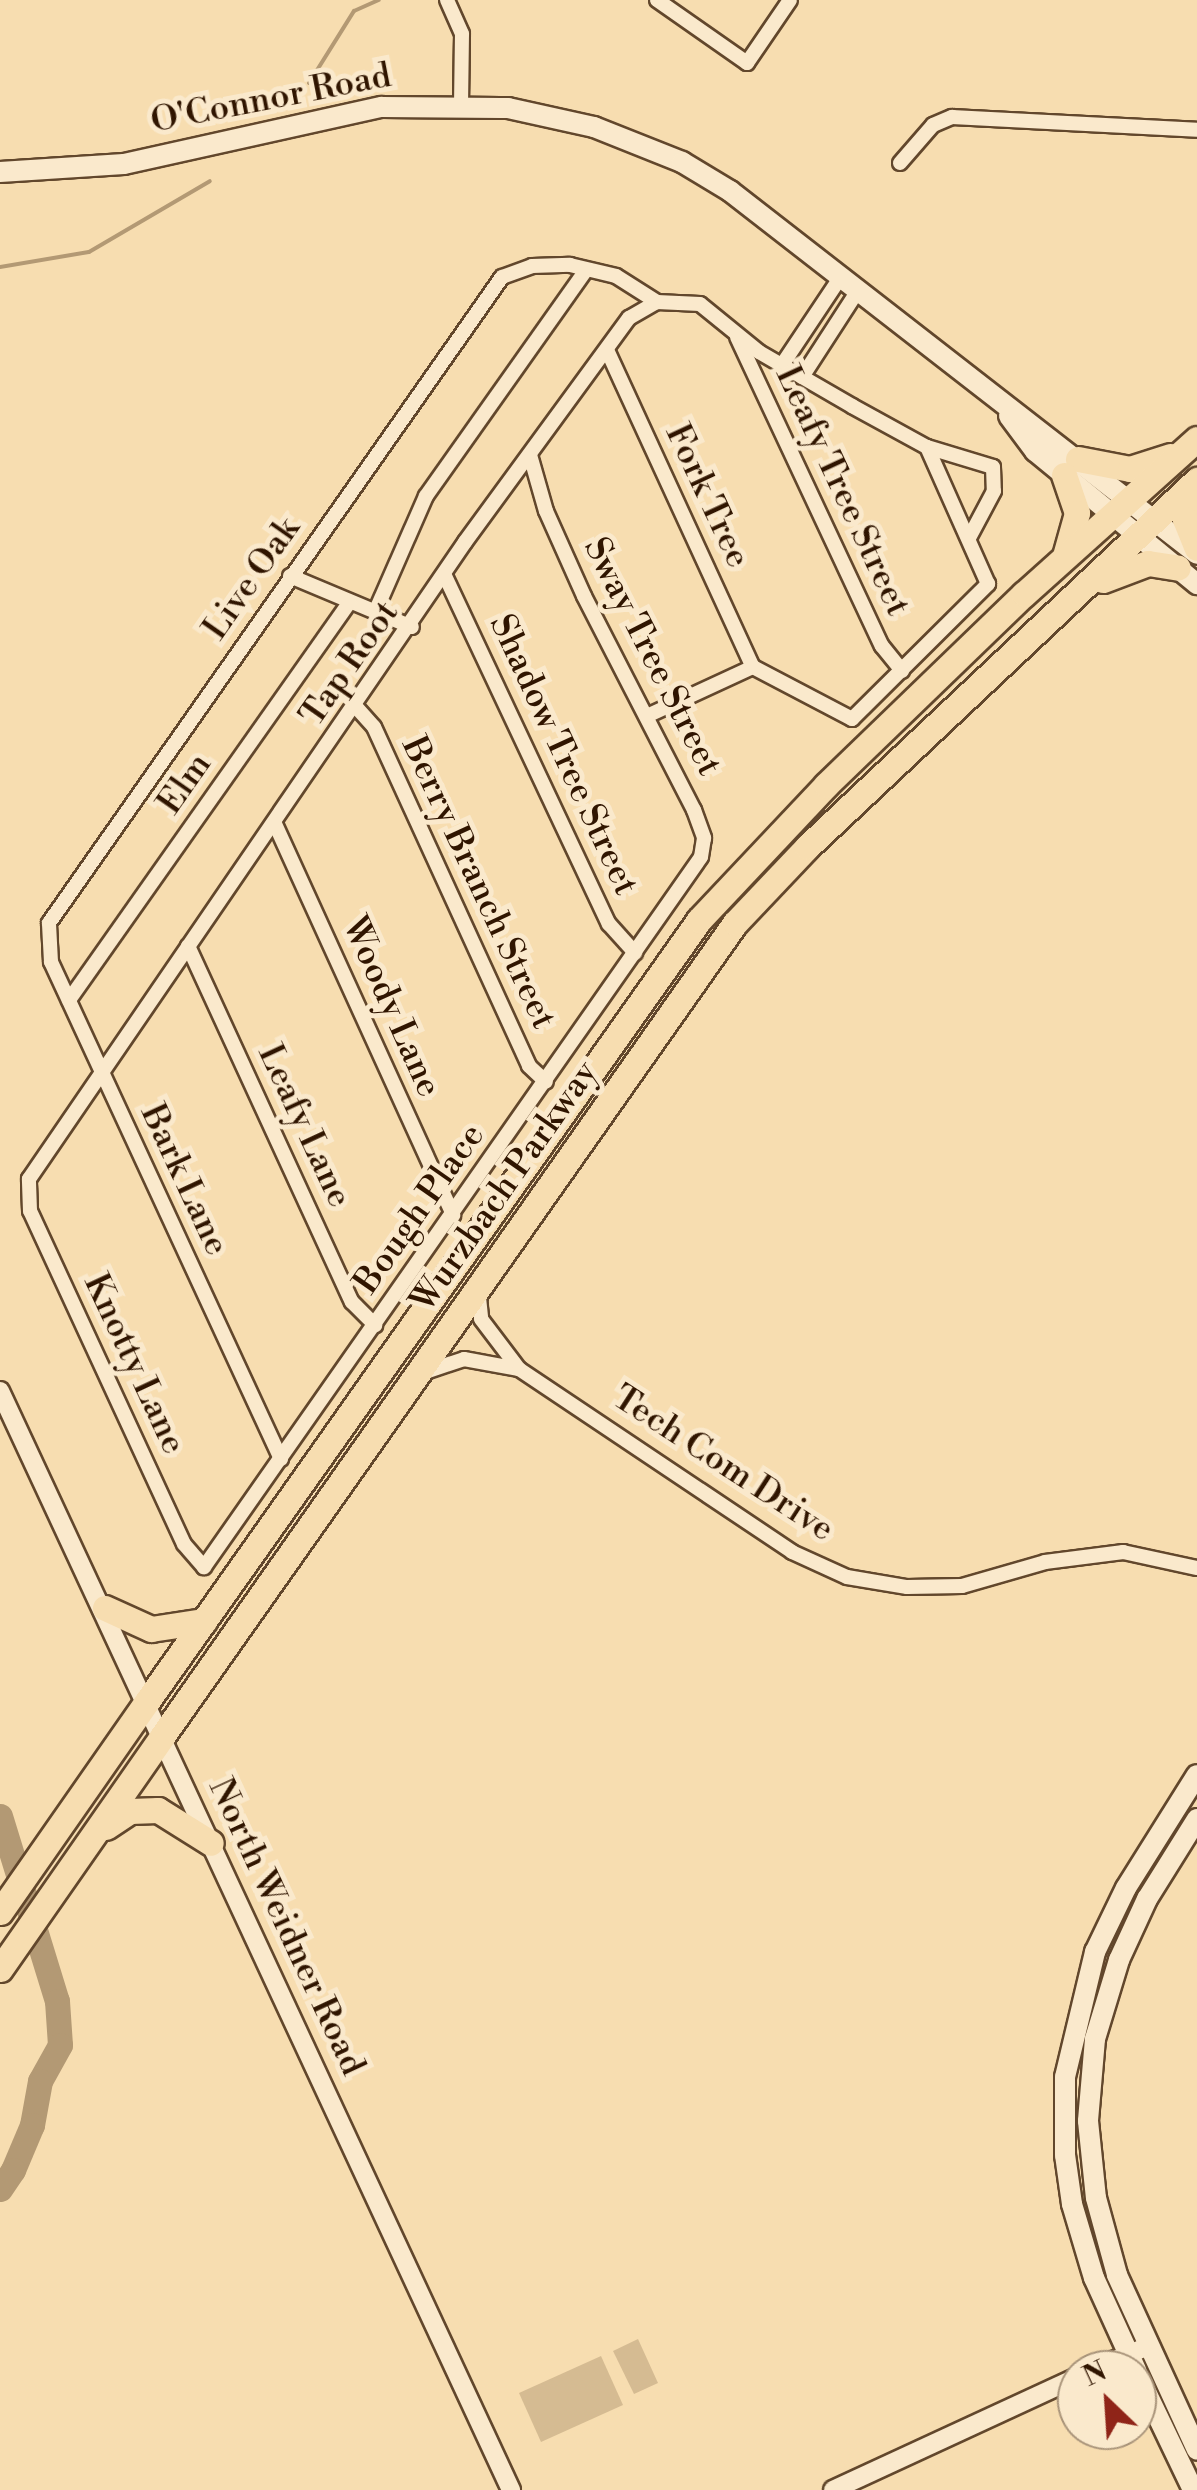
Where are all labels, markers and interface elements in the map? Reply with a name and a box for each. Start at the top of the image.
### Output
street label: O'Connor Road [147,55,395,143]
street label: Leafy Tree Street [766,359,918,623]
street label: Fork Tree [655,417,759,575]
street label: Live Oak [195,510,309,648]
street label: Sway Tree Street [574,531,730,783]
street label: Tap Root [292,593,408,735]
street label: Shadow Tree Street [480,608,646,902]
street label: Berry Branch Street [392,730,564,1036]
street label: Elm [149,745,221,823]
street label: Woody Lane [333,910,449,1104]
street label: Leafy Lane [248,1038,360,1214]
street label: Wurzbach Parkway [403,1053,607,1321]
street label: Bark Lane [131,1098,237,1262]
street label: Bough Place [346,1116,494,1302]
street label: Knotty Lane [74,1267,194,1461]
street label: Tech Com Drive [605,1377,841,1551]
street label: North Weidner Road [199,1772,373,2082]
north arrow [1057,2350,1157,2450]
text: N [1078,2354,1112,2395]

